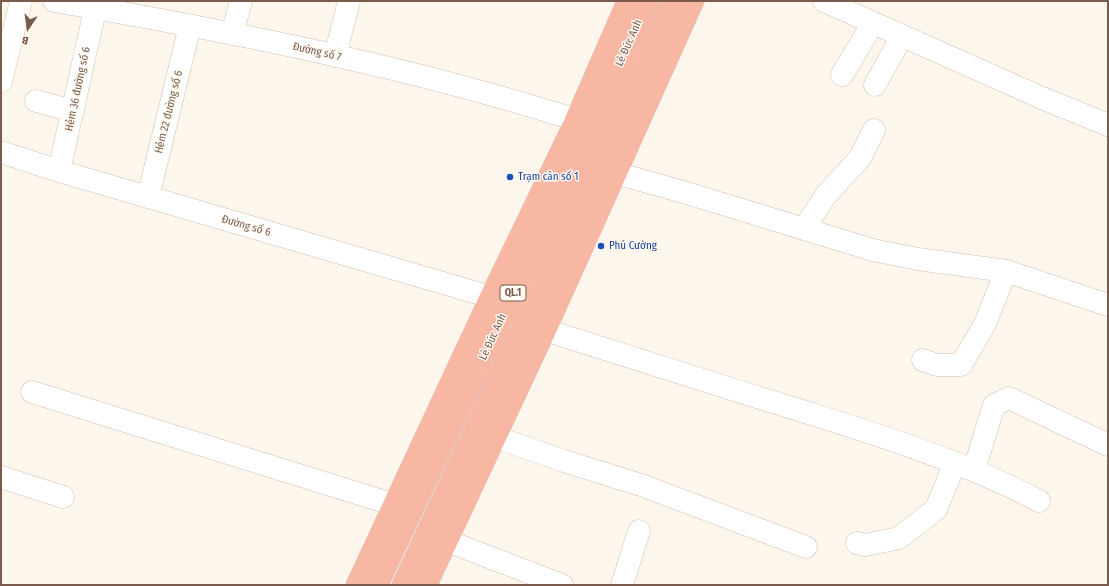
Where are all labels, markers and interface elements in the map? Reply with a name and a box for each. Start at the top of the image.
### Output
north arrow [8,8,48,48]
street label: Lê Đức Anh [613,18,645,68]
text: B [21,33,30,47]
street label: Đường số 7 [291,40,343,64]
street label: Hẻm 36 đường số 6 [63,46,93,132]
street label: Hẻm 22 đường số 6 [152,69,186,155]
place label: Trạm cân số 1 [518,170,578,184]
marker: Trạm cân số 1 [505,172,515,182]
street label: Đường số 6 [220,213,272,239]
place label: Phú Cường [609,239,657,253]
marker: Phú Cường [596,241,606,251]
road number: QL.1 [500,285,526,301]
street label: Lê Đức Anh [477,312,509,362]

